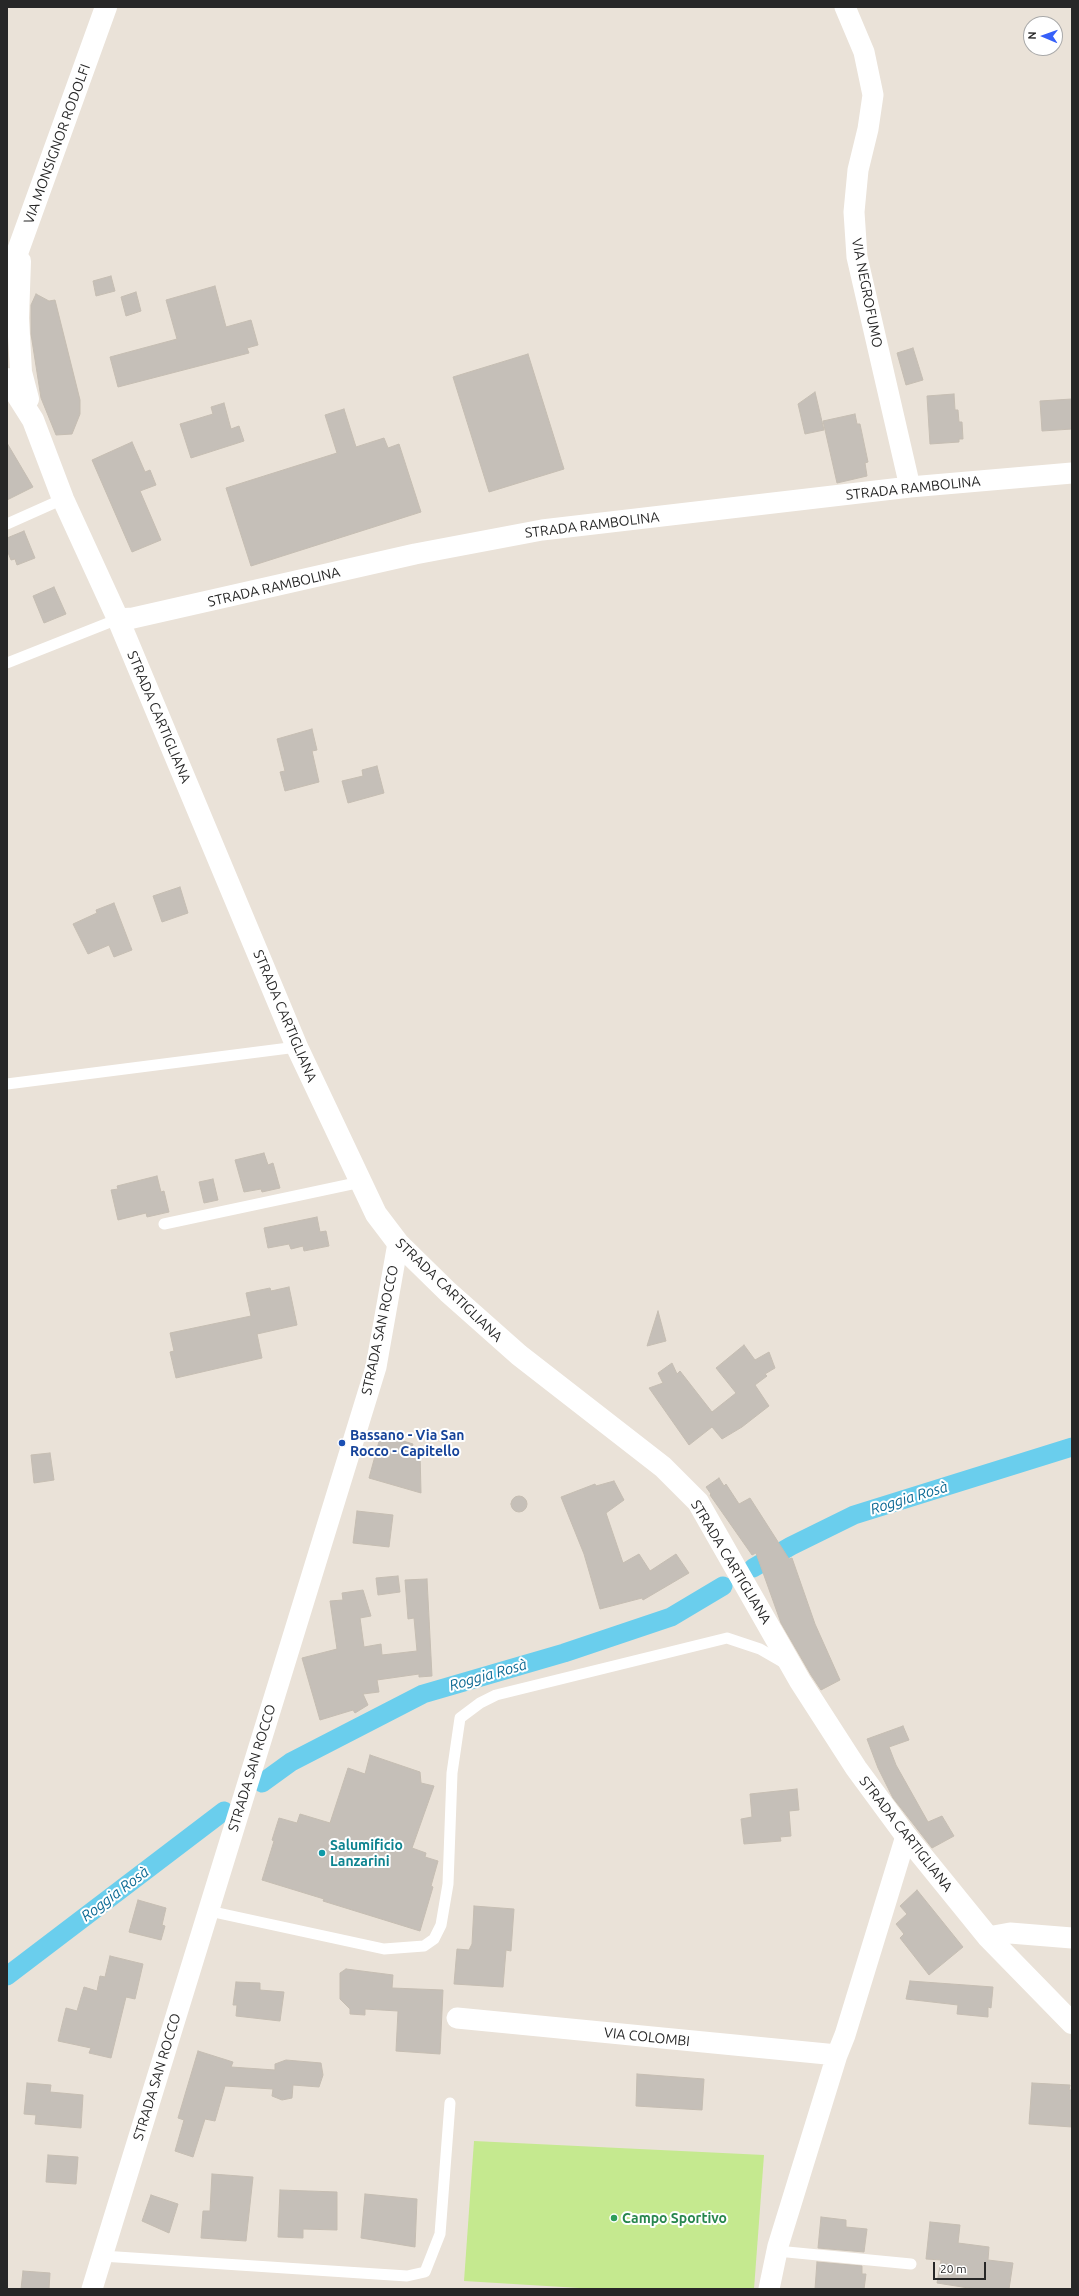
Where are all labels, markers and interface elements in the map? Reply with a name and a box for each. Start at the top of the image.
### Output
north arrow [1023,16,1063,56]
text: N [1026,31,1038,40]
street label: VIA MONSIGNOR RODOLFI [20,62,94,226]
street label: VIA NEGROFUMO [848,237,886,349]
street label: STRADA RAMBOLINA [845,473,981,503]
street label: STRADA RAMBOLINA [524,508,660,542]
street label: STRADA RAMBOLINA [206,564,342,610]
street label: STRADA CARTIGLIANA [124,649,194,785]
street label: STRADA CARTIGLIANA [250,948,320,1084]
street label: STRADA CARTIGLIANA [392,1235,506,1345]
street label: STRADA SAN ROCCO [358,1264,402,1396]
place label: Bassano - Via San Rocco - Capitello [350,1427,464,1460]
marker: Bassano - Via San Rocco - Capitello [337,1438,347,1448]
water label: Roggia Rosà [868,1478,950,1518]
street label: STRADA CARTIGLIANA [687,1497,775,1627]
water label: Roggia Rosà [447,1655,529,1695]
street label: STRADA SAN ROCCO [225,1702,279,1834]
street label: STRADA CARTIGLIANA [856,1773,956,1895]
place label: Salumificio Lanzarini [330,1837,403,1870]
marker: Salumificio Lanzarini [317,1848,327,1858]
water label: Roggia Rosà [78,1863,152,1925]
street label: STRADA SAN ROCCO [130,2011,184,2143]
street label: VIA COLOMBI [603,2024,691,2050]
place label: Campo Sportivo [622,2210,727,2226]
marker: Campo Sportivo [609,2213,619,2223]
scale bar [935,2254,988,2280]
text: 20 m [940,2262,967,2275]

